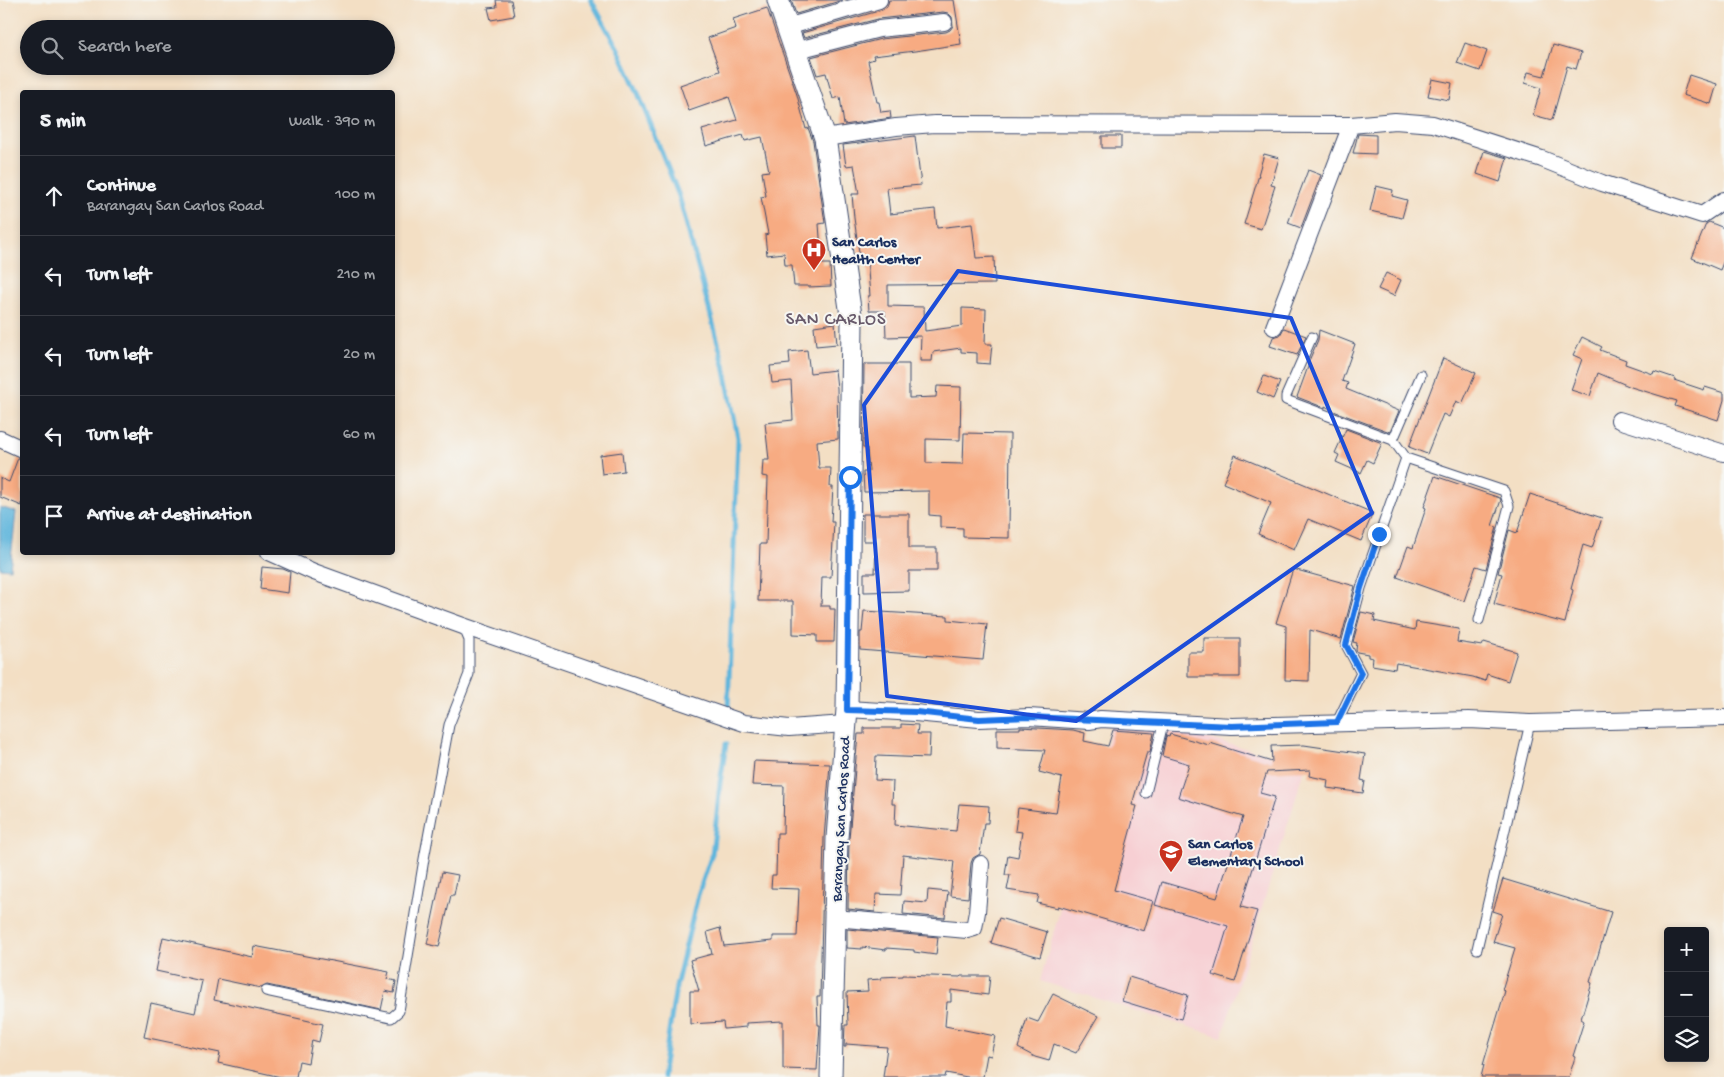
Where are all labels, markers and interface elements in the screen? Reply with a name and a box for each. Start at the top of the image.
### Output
search box [20,20,395,75]
icon: search [38,34,66,62]
text: Search here [78,36,172,59]
text: 5 min [40,110,85,135]
text: Walk · 390 m [289,113,375,132]
text: Continue [87,175,156,198]
icon: ahead [40,182,68,210]
text: 100 m [335,186,375,205]
text: Barangay San Carlos Road [87,198,263,217]
place label: San Carlos Health Center [832,234,922,269]
hospital icon: San Carlos Health Center [801,237,827,271]
icon: left [40,262,68,290]
text: Turn left [87,264,151,287]
text: 210 m [336,266,375,285]
district label: SAN CARLOS [786,310,886,331]
icon: left [40,342,68,370]
text: Turn left [87,344,151,367]
text: 20 m [343,346,375,365]
icon: left [40,422,68,450]
text: Turn left [87,424,151,447]
text: 60 m [343,426,375,445]
route start [839,466,862,489]
icon: arrive [40,502,68,530]
text: Arrive at destination [87,504,251,527]
route end [1368,523,1391,546]
street label: Barangay San Carlos Road [829,735,855,903]
place label: San Carlos Elementary School [1188,836,1304,871]
school or university icon: San Carlos Elementary School [1158,839,1184,873]
map controls [1664,927,1709,1062]
button: + [1664,927,1709,972]
button: − [1664,972,1709,1017]
button: layers [1664,1017,1709,1062]

